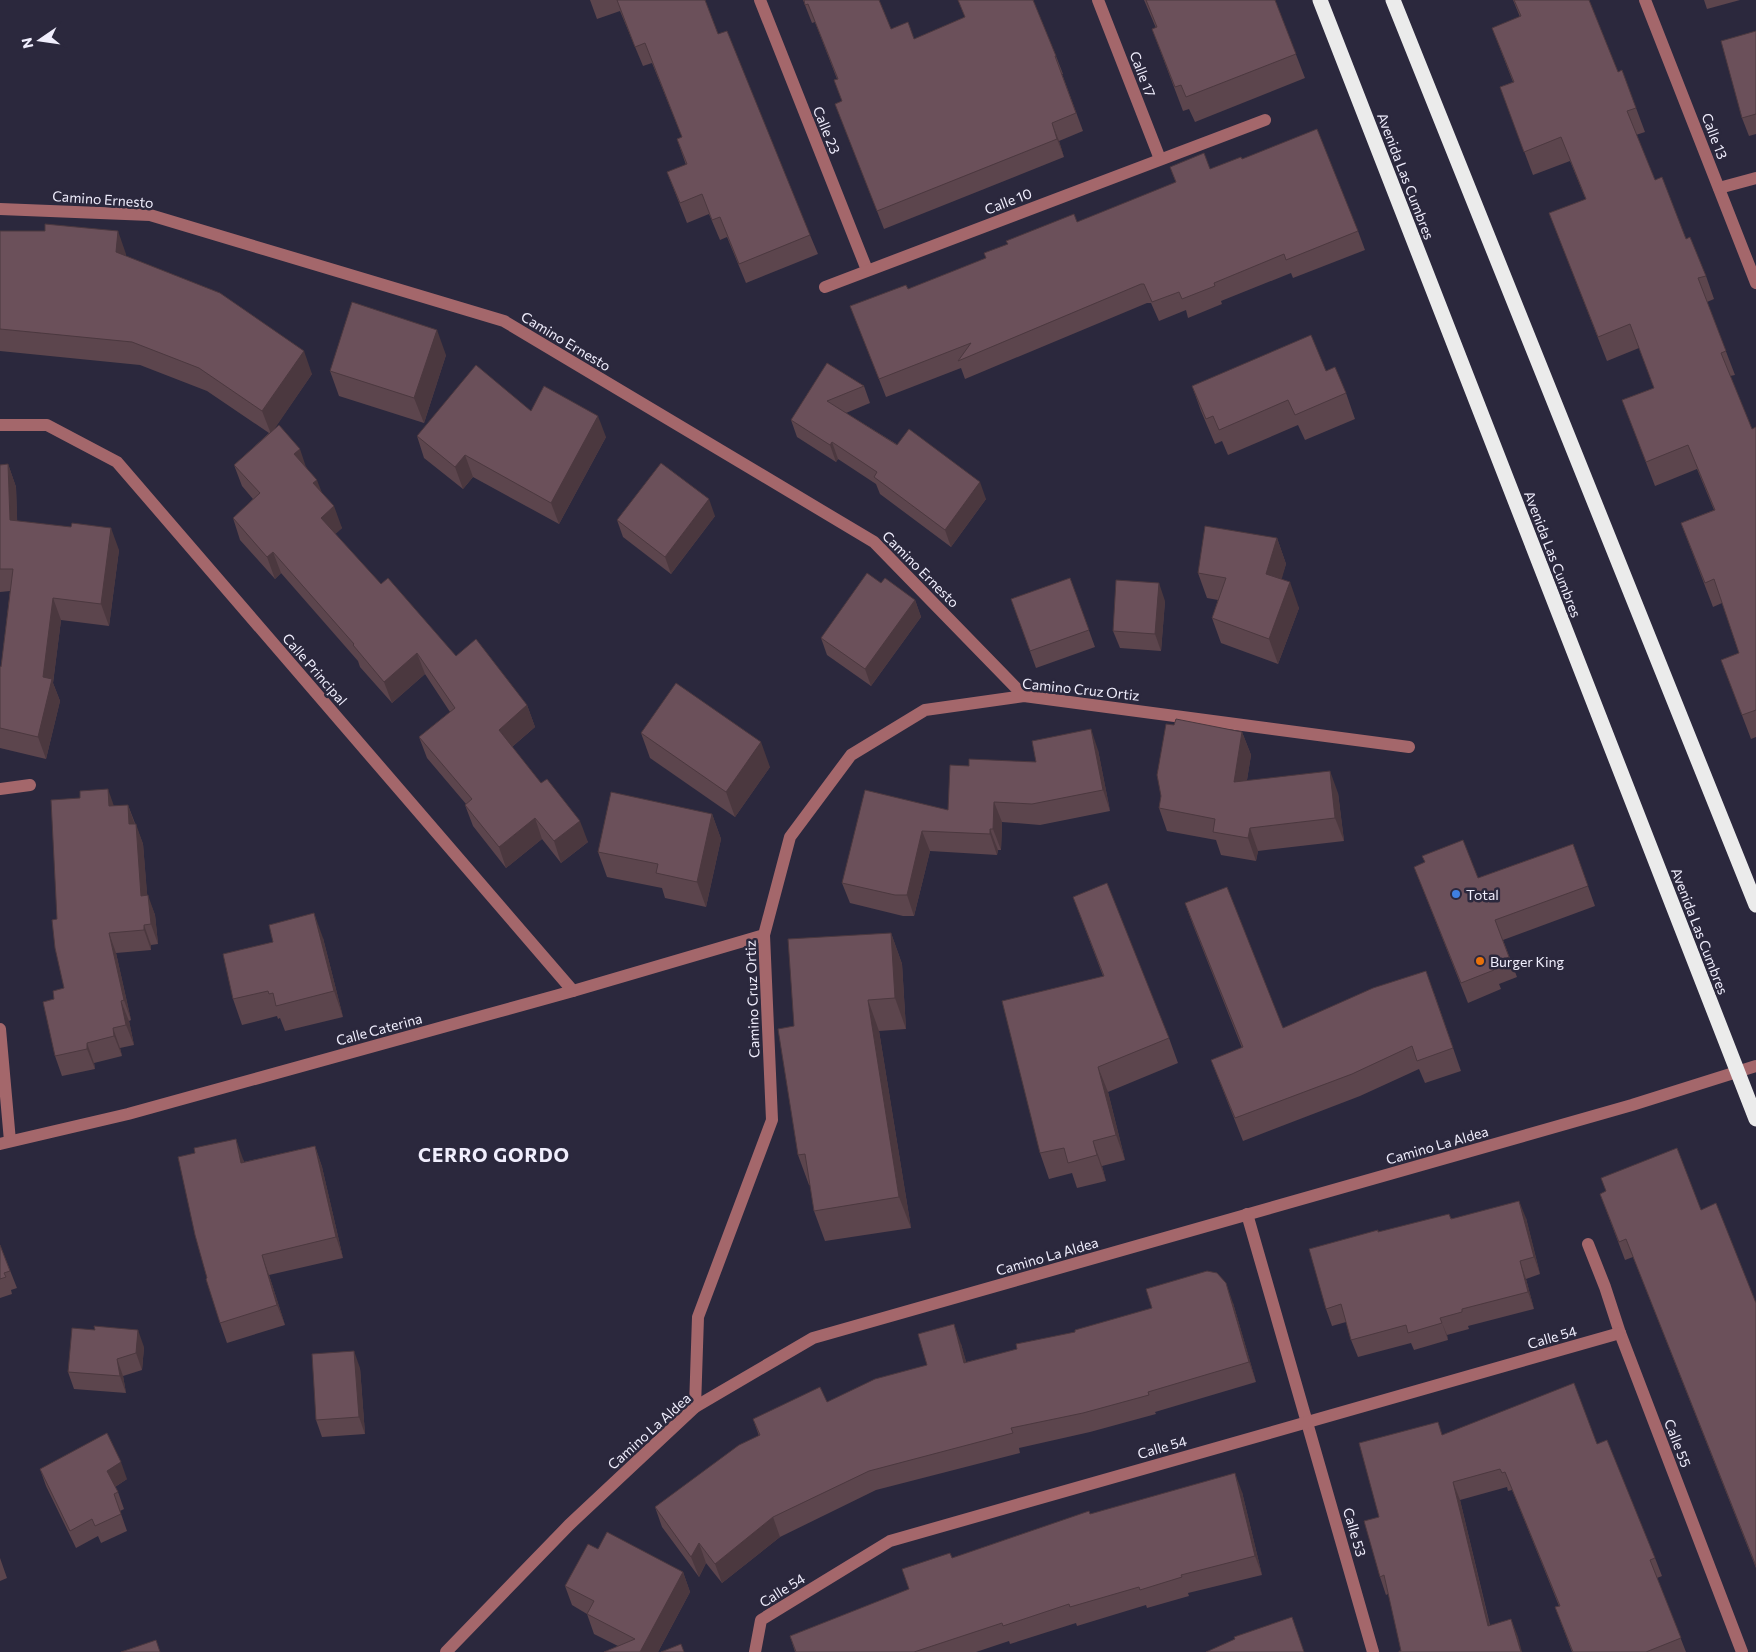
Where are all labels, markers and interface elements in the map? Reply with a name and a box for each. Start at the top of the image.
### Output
north arrow [15,15,65,65]
text: N [17,36,36,50]
street label: Calle 17 [1127,49,1159,99]
street label: Calle 23 [810,104,844,156]
street label: Avenida Las Cumbres [1374,110,1438,242]
street label: Calle 13 [1698,111,1732,161]
street label: Calle 10 [982,184,1034,218]
street label: Camino Ernesto [52,187,154,211]
street label: Camino Ernesto [518,308,614,374]
street label: Avenida Las Cumbres [1521,488,1585,620]
street label: Camino Ernesto [879,527,963,611]
street label: Calle Principal [279,630,351,708]
street label: Camino Cruz Ortiz [1022,674,1140,704]
street label: Avenida Las Cumbres [1668,865,1732,997]
place label: Total [1466,886,1499,903]
marker: Total [1450,888,1462,900]
street label: Camino Cruz Ortiz [741,940,763,1058]
place label: Burger King [1490,953,1565,970]
marker: Burger King [1474,955,1486,967]
street label: Calle Caterina [334,1009,424,1049]
street label: Camino La Aldea [1384,1122,1490,1168]
district label: CERRO GORDO [418,1143,570,1166]
street label: Camino La Aldea [994,1233,1100,1279]
street label: Calle 54 [1525,1322,1579,1352]
street label: Camino La Aldea [604,1389,694,1473]
street label: Calle 55 [1661,1417,1695,1469]
street label: Calle 54 [1135,1432,1189,1462]
street label: Calle 53 [1340,1506,1370,1558]
street label: Calle 54 [756,1569,808,1611]

